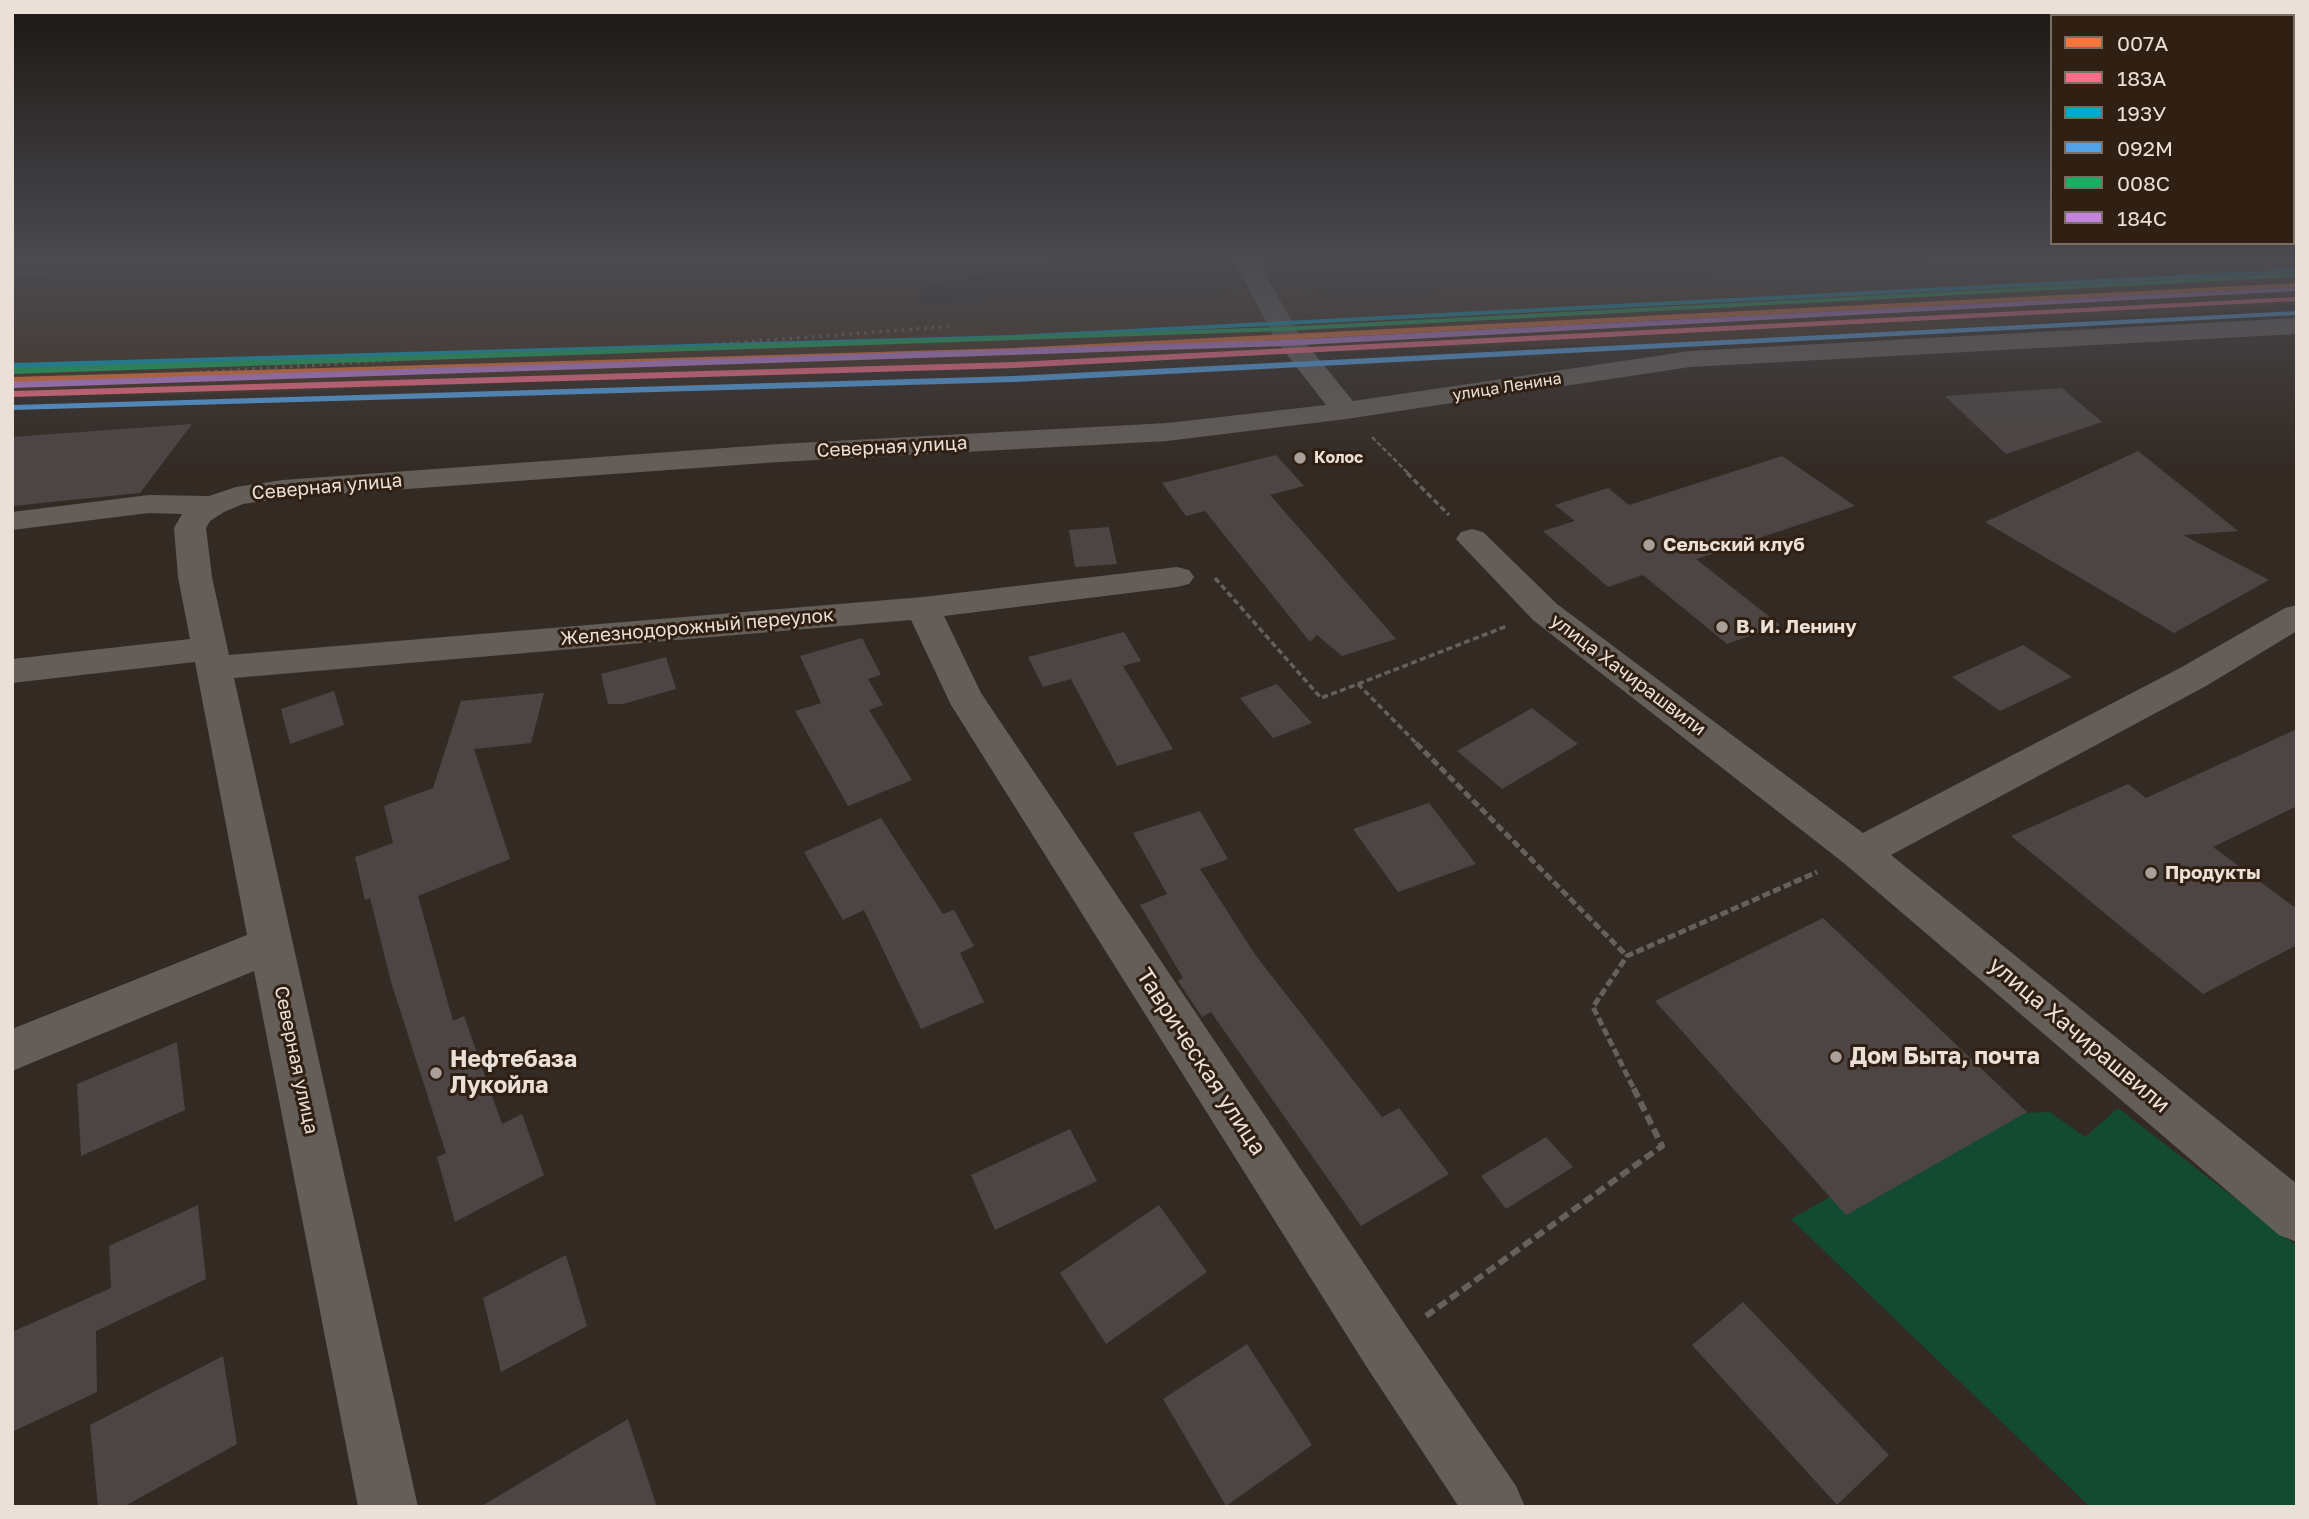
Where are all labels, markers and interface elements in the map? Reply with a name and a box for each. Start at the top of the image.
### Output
legend [2050,14,2295,245]
text: 007А [2117,30,2168,56]
text: 183А [2117,65,2166,91]
text: 193У [2117,100,2166,126]
text: 092М [2117,135,2173,161]
text: 008С [2117,170,2170,196]
text: 184С [2117,205,2167,231]
street label: улица Ленина [1451,369,1563,405]
street label: Северная улица [816,432,968,462]
place label: Колос [1314,448,1363,468]
marker: Колос [1292,450,1308,466]
street label: Северная улица [251,469,403,505]
place label: Сельский клуб [1663,534,1805,556]
marker: Сельский клуб [1641,537,1657,553]
street label: Железнодорожный переулок [559,604,835,650]
street label: улица Хачирашвили [1546,609,1710,741]
place label: В. И. Ленину [1736,616,1857,638]
marker: В. И. Ленину [1714,619,1730,635]
place label: Продукты [2165,862,2261,884]
marker: Продукты [2143,865,2159,881]
street label: улица Хачирашвили [1983,951,2175,1119]
street label: Таврическая улица [1130,963,1272,1161]
street label: Северная улица [269,984,323,1136]
place label: Дом Быта, почта [1850,1043,2040,1071]
place label: Нефтебаза Лукойла [450,1046,577,1100]
marker: Дом Быта, почта [1828,1049,1844,1065]
marker: Нефтебаза Лукойла [428,1065,444,1081]

